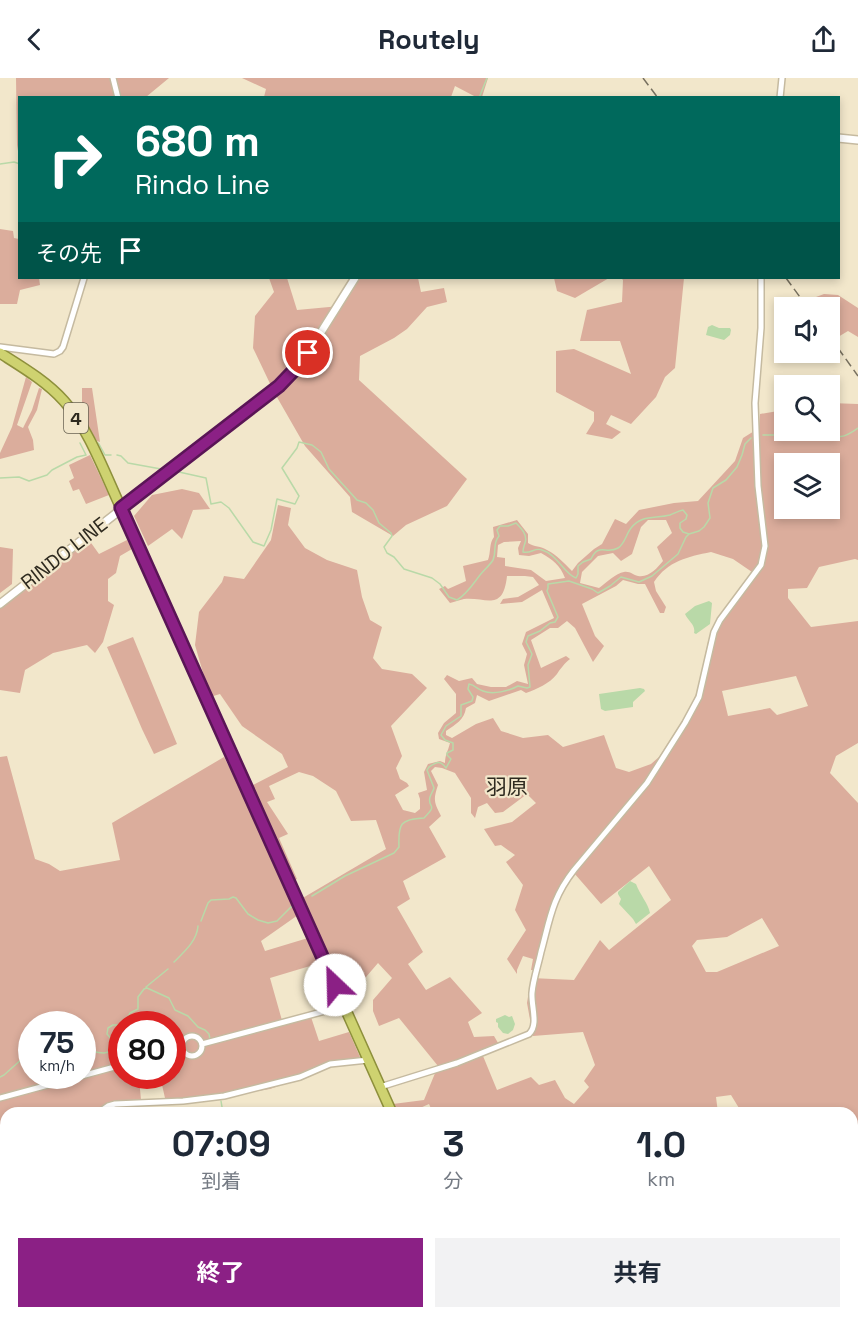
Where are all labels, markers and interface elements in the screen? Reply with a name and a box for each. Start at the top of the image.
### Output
text: Routely [378,22,480,57]
icon: back [18,23,51,56]
icon: share [807,23,840,56]
text: 680 m [135,115,260,168]
icon: right [36,120,114,198]
text: Rindo Line [135,167,270,202]
icon: arrive [114,234,147,267]
text: その先 [36,239,102,267]
map controls [774,297,840,519]
button: sound [774,297,840,363]
pin [282,327,333,378]
icon: arrive [291,336,324,369]
button: search [774,375,840,441]
road number: 4 [64,403,88,433]
button: layers [774,453,840,519]
street label: RINDO LINE [15,511,113,595]
district label: 羽原 [486,773,528,800]
position arrow [303,953,367,1017]
speed limit sign: 80 [108,1011,186,1089]
text: 75 [40,1023,74,1062]
text: km/h [39,1056,75,1075]
text: 07:09 [172,1121,271,1167]
text: 3 [443,1121,464,1167]
text: 1.0 [636,1122,686,1168]
text: km [647,1166,675,1192]
text: 到着 [201,1168,241,1194]
text: 分 [443,1168,463,1194]
button: 終了 [18,1238,423,1307]
button: 共有 [435,1238,840,1307]

